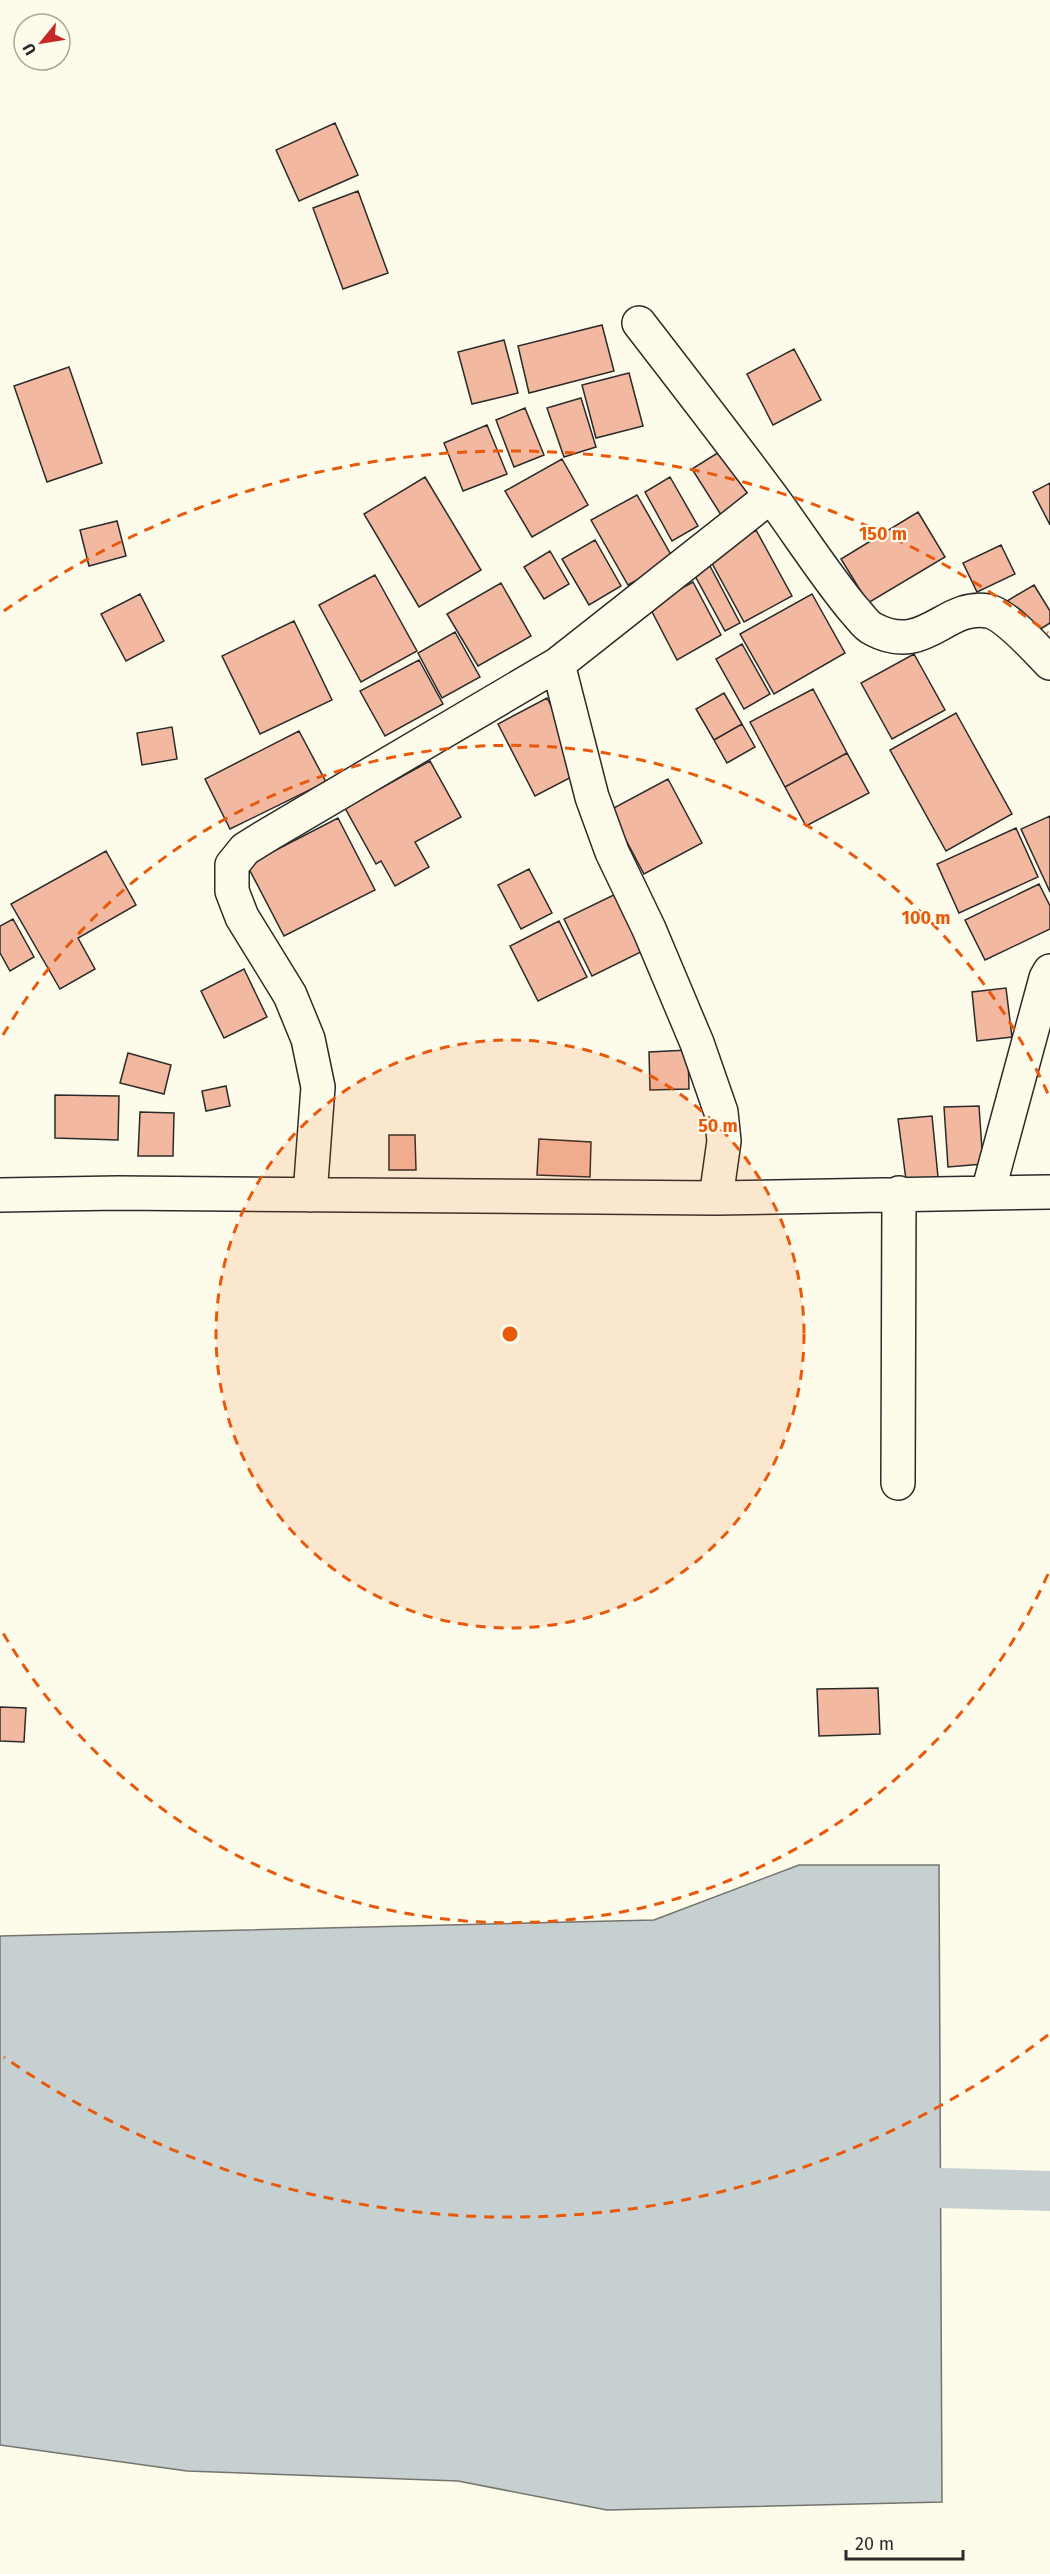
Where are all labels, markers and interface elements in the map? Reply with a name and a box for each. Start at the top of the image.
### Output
north arrow [12,12,72,72]
text: U [19,40,40,59]
text: 150 m [859,523,907,545]
text: 100 m [902,907,950,929]
text: 50 m [698,1115,738,1137]
centre of rings [500,1324,520,1344]
scale bar [846,2523,963,2561]
text: 20 m [855,2533,894,2555]

